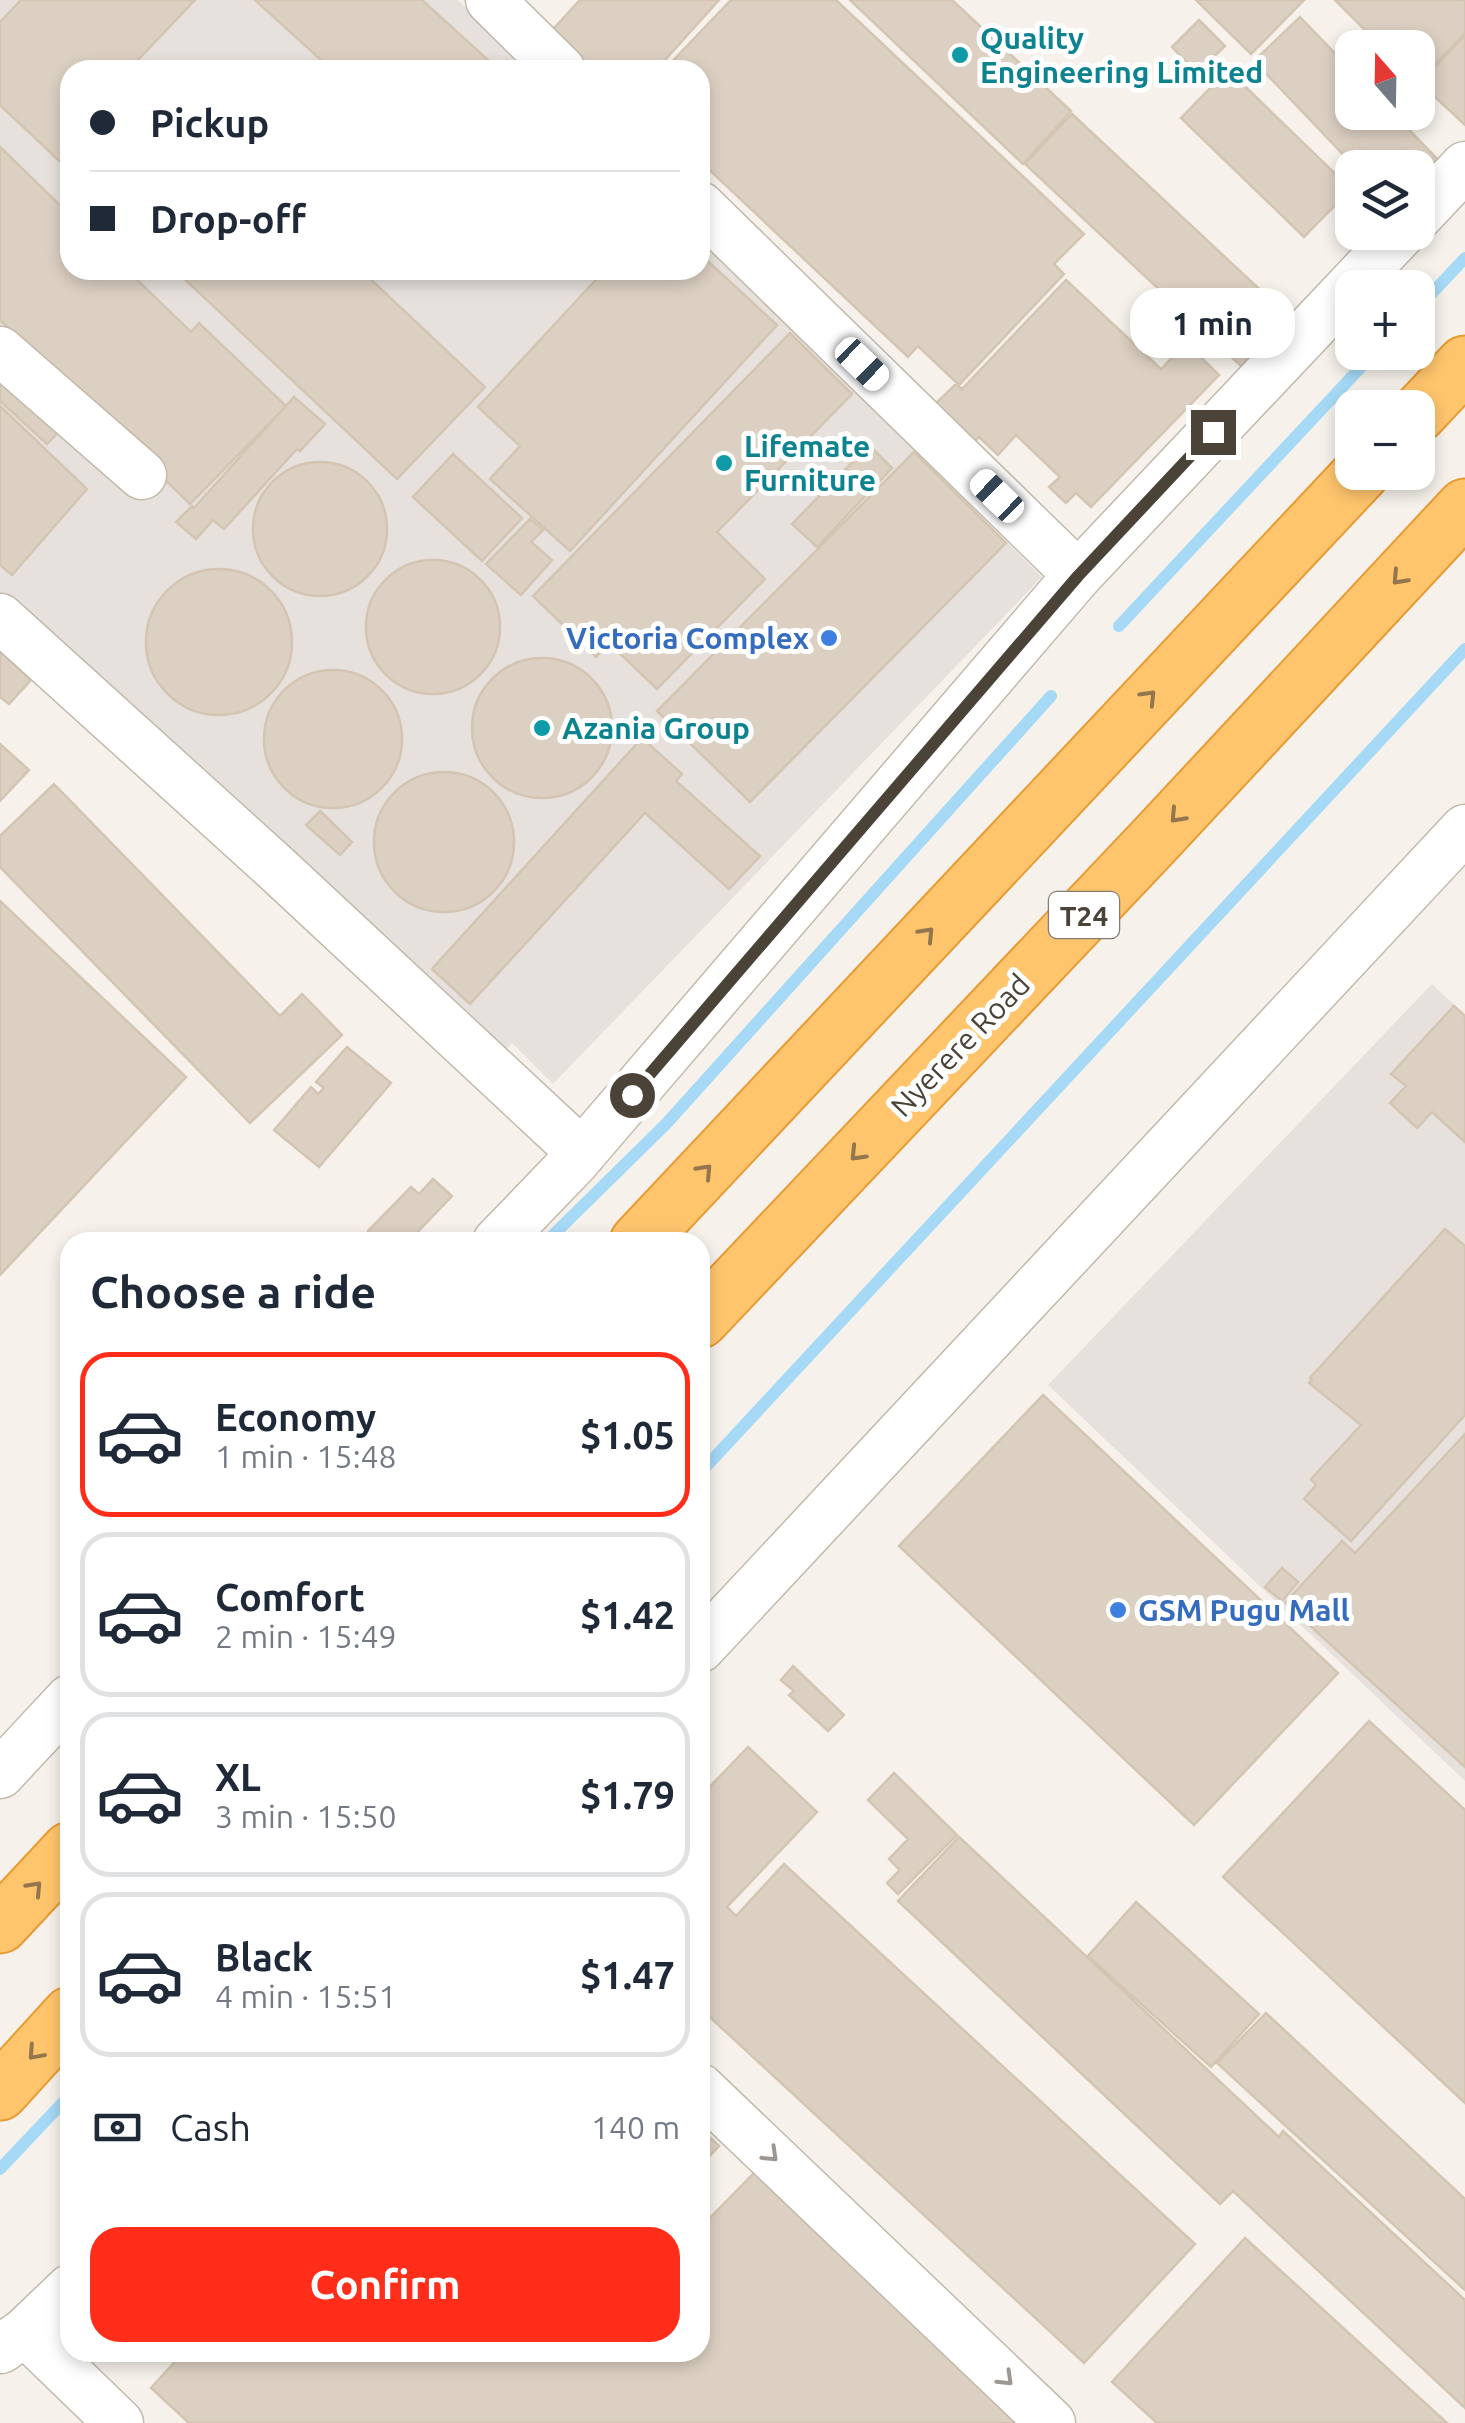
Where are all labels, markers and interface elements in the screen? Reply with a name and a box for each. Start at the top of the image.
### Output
place label: Quality Engineering Limited [980,21,1263,89]
north arrow [1335,30,1435,130]
map controls [1335,30,1435,490]
marker: Quality Engineering Limited [949,44,971,66]
text: Pickup [150,102,269,144]
button: layers [1335,150,1435,250]
text: Drop-off [150,198,306,240]
button: + [1335,270,1435,370]
callout: 1 min [1130,287,1296,357]
text: 1 min [1172,305,1253,341]
car [830,332,894,396]
button: − [1335,390,1435,490]
route end [1191,410,1236,455]
place label: Lifemate Furniture [744,429,876,497]
marker: Lifemate Furniture [713,452,735,474]
car [965,464,1029,528]
one-way arrow [1392,567,1410,585]
place label: Victoria Complex [566,621,809,655]
marker: Victoria Complex [818,627,840,649]
one-way arrow [1137,690,1155,708]
place label: Azania Group [562,711,750,745]
marker: Azania Group [531,717,553,739]
one-way arrow [1171,805,1189,823]
road number: T24 [1049,892,1119,938]
one-way arrow [915,927,933,946]
street label: Nyerere Road [884,967,1036,1123]
route start [610,1073,655,1118]
one-way arrow [851,1142,869,1161]
one-way arrow [693,1165,711,1183]
text: Choose a ride [90,1266,376,1317]
icon: car [95,1390,185,1480]
text: Economy [215,1396,376,1438]
text: $1.05 [580,1414,675,1456]
text: 1 min · 15:48 [215,1438,397,1474]
icon: car [95,1570,185,1660]
text: Comfort [215,1576,365,1618]
place label: GSM Pugu Mall [1138,1593,1350,1627]
text: $1.42 [580,1594,675,1636]
marker: GSM Pugu Mall [1107,1599,1129,1621]
text: 2 min · 15:49 [215,1618,397,1654]
icon: car [95,1750,185,1840]
text: XL [215,1756,261,1798]
text: $1.79 [580,1774,675,1816]
text: 3 min · 15:50 [215,1798,397,1834]
one-way arrow [23,1881,41,1899]
icon: car [95,1930,185,2020]
text: Black [215,1936,313,1978]
text: $1.47 [580,1954,675,1996]
text: 4 min · 15:51 [215,1978,397,2014]
one-way arrow [29,2041,47,2060]
icon: cash [90,2100,145,2155]
text: Cash [170,2106,251,2148]
text: 140 m [591,2109,680,2145]
one-way arrow [759,2143,777,2161]
button: Confirm [90,2227,680,2342]
one-way arrow [994,2367,1012,2385]

